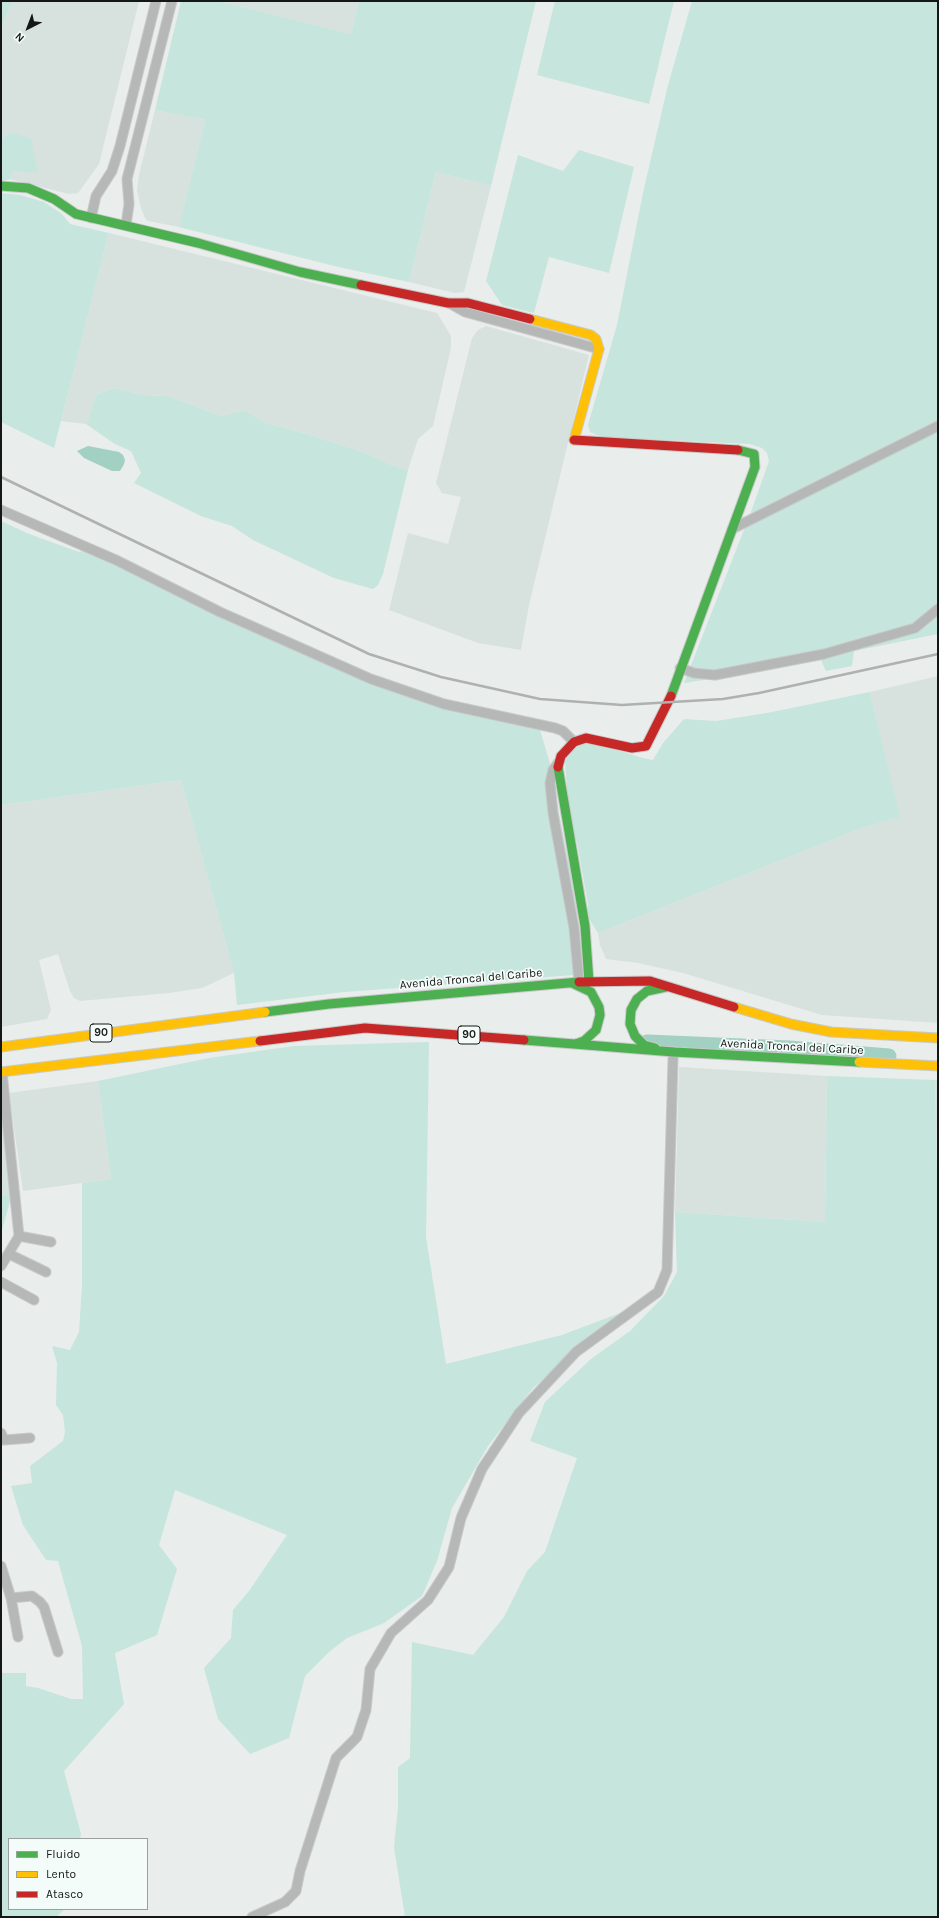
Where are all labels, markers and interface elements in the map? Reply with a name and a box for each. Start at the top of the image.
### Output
north arrow [8,8,48,48]
text: N [12,30,27,45]
street label: Avenida Troncal del Caribe [399,966,543,992]
road number: 90 [90,1024,112,1042]
road number: 90 [458,1026,480,1044]
street label: Avenida Troncal del Caribe [720,1036,864,1058]
legend [8,1838,148,1910]
text: Fluido [46,1847,80,1861]
text: Lento [46,1867,76,1881]
text: Atasco [46,1887,83,1901]

